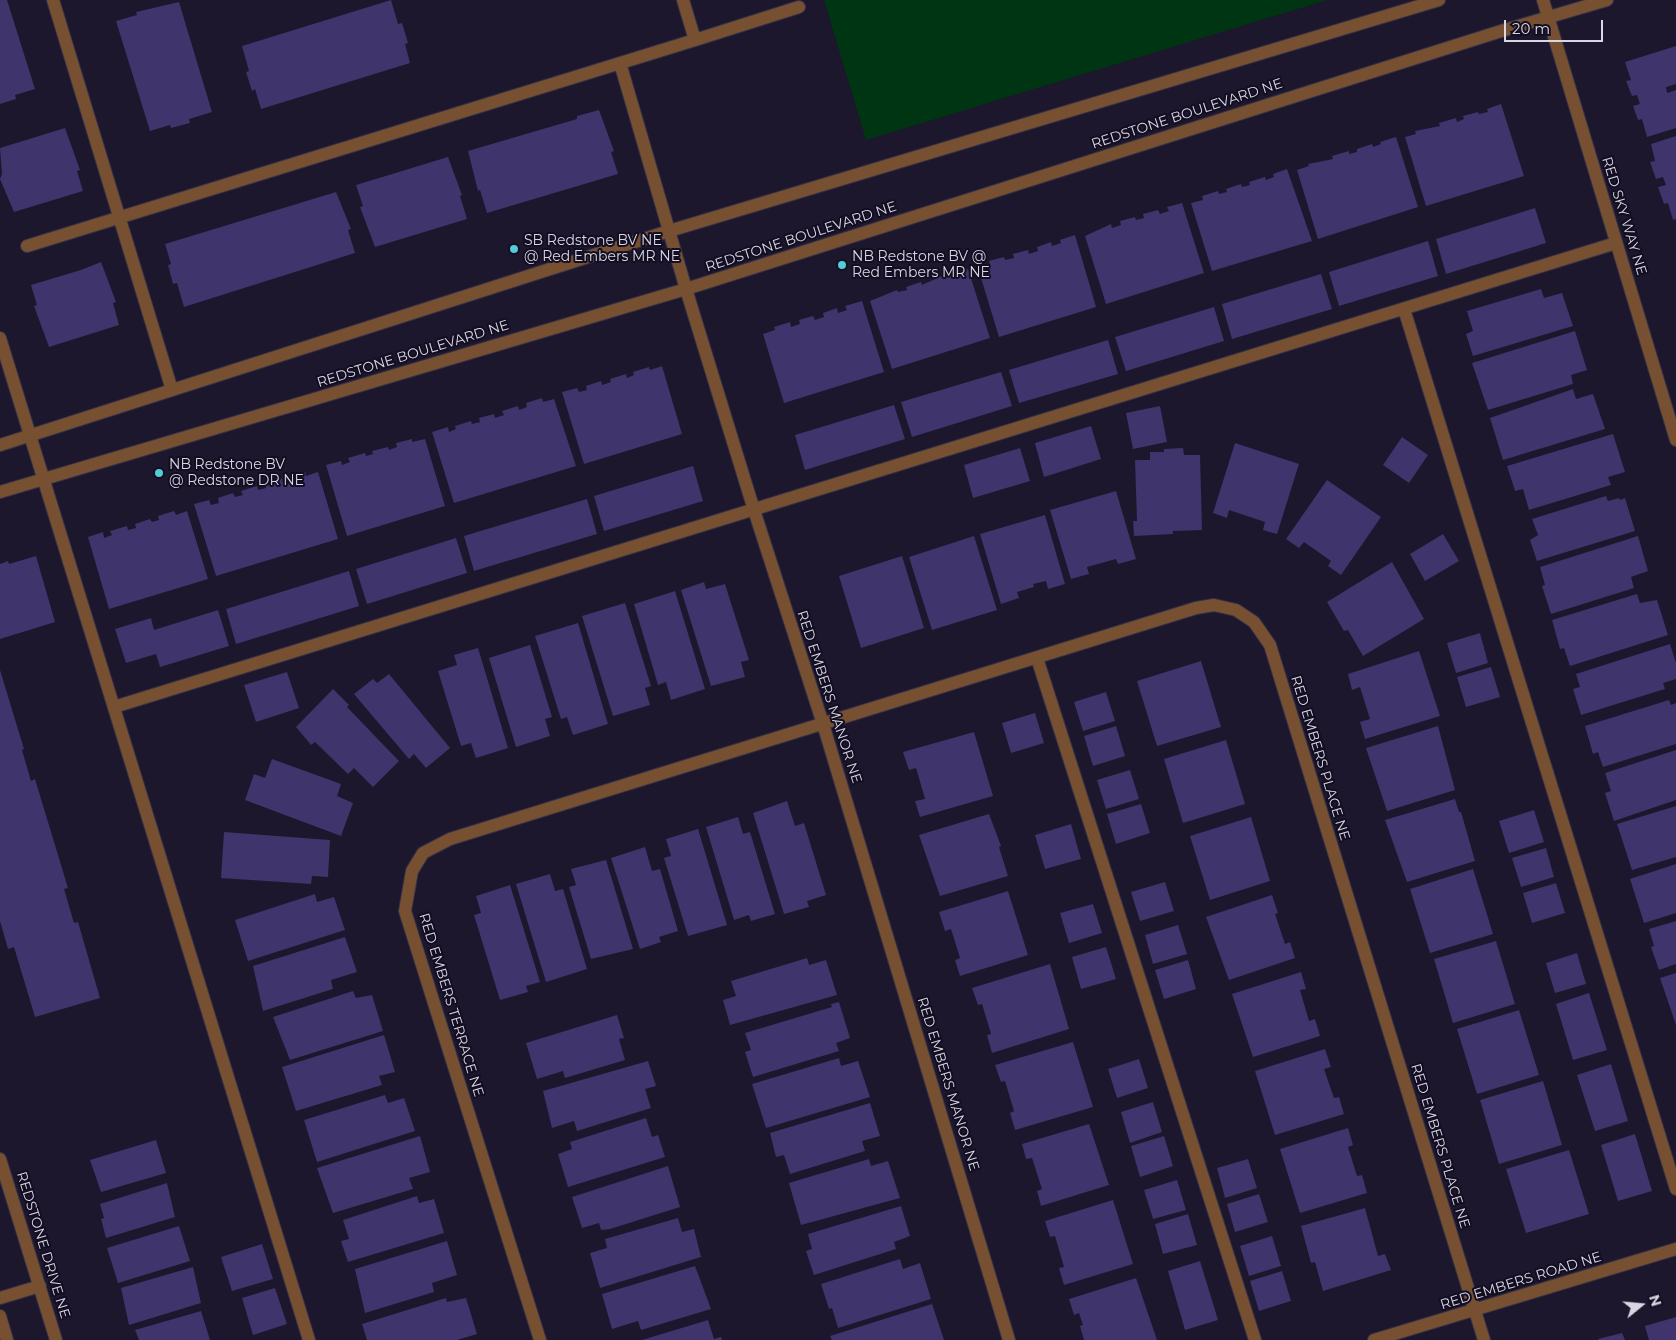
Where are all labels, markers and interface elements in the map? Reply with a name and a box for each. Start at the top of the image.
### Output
scale bar [1506,10,1605,42]
text: 20 m [1512,19,1550,38]
street label: REDSTONE BOULEVARD NE [1089,75,1285,153]
street label: RED SKY WAY NE [1598,155,1650,277]
street label: REDSTONE BOULEVARD NE [703,198,899,276]
place label: SB Redstone BV NE @ Red Embers MR NE [524,233,680,266]
marker: SB Redstone BV NE @ Red Embers MR NE [508,243,520,255]
place label: NB Redstone BV @ Red Embers MR NE [852,249,990,282]
marker: NB Redstone BV @ Red Embers MR NE [836,259,848,271]
street label: REDSTONE BOULEVARD NE [315,317,511,391]
place label: NB Redstone BV @ Redstone DR NE [169,457,304,490]
marker: NB Redstone BV @ Redstone DR NE [153,467,165,479]
street label: RED EMBERS MANOR NE [793,608,865,786]
street label: RED EMBERS PLACE NE [1287,674,1353,842]
street label: RED EMBERS TERRACE NE [415,911,487,1099]
street label: RED EMBERS MANOR NE [914,995,982,1173]
street label: RED EMBERS PLACE NE [1407,1062,1473,1230]
street label: REDSTONE DRIVE NE [13,1170,73,1320]
street label: RED EMBERS ROAD NE [1438,1248,1604,1314]
north arrow [1616,1280,1666,1330]
text: N [1645,1293,1666,1309]

